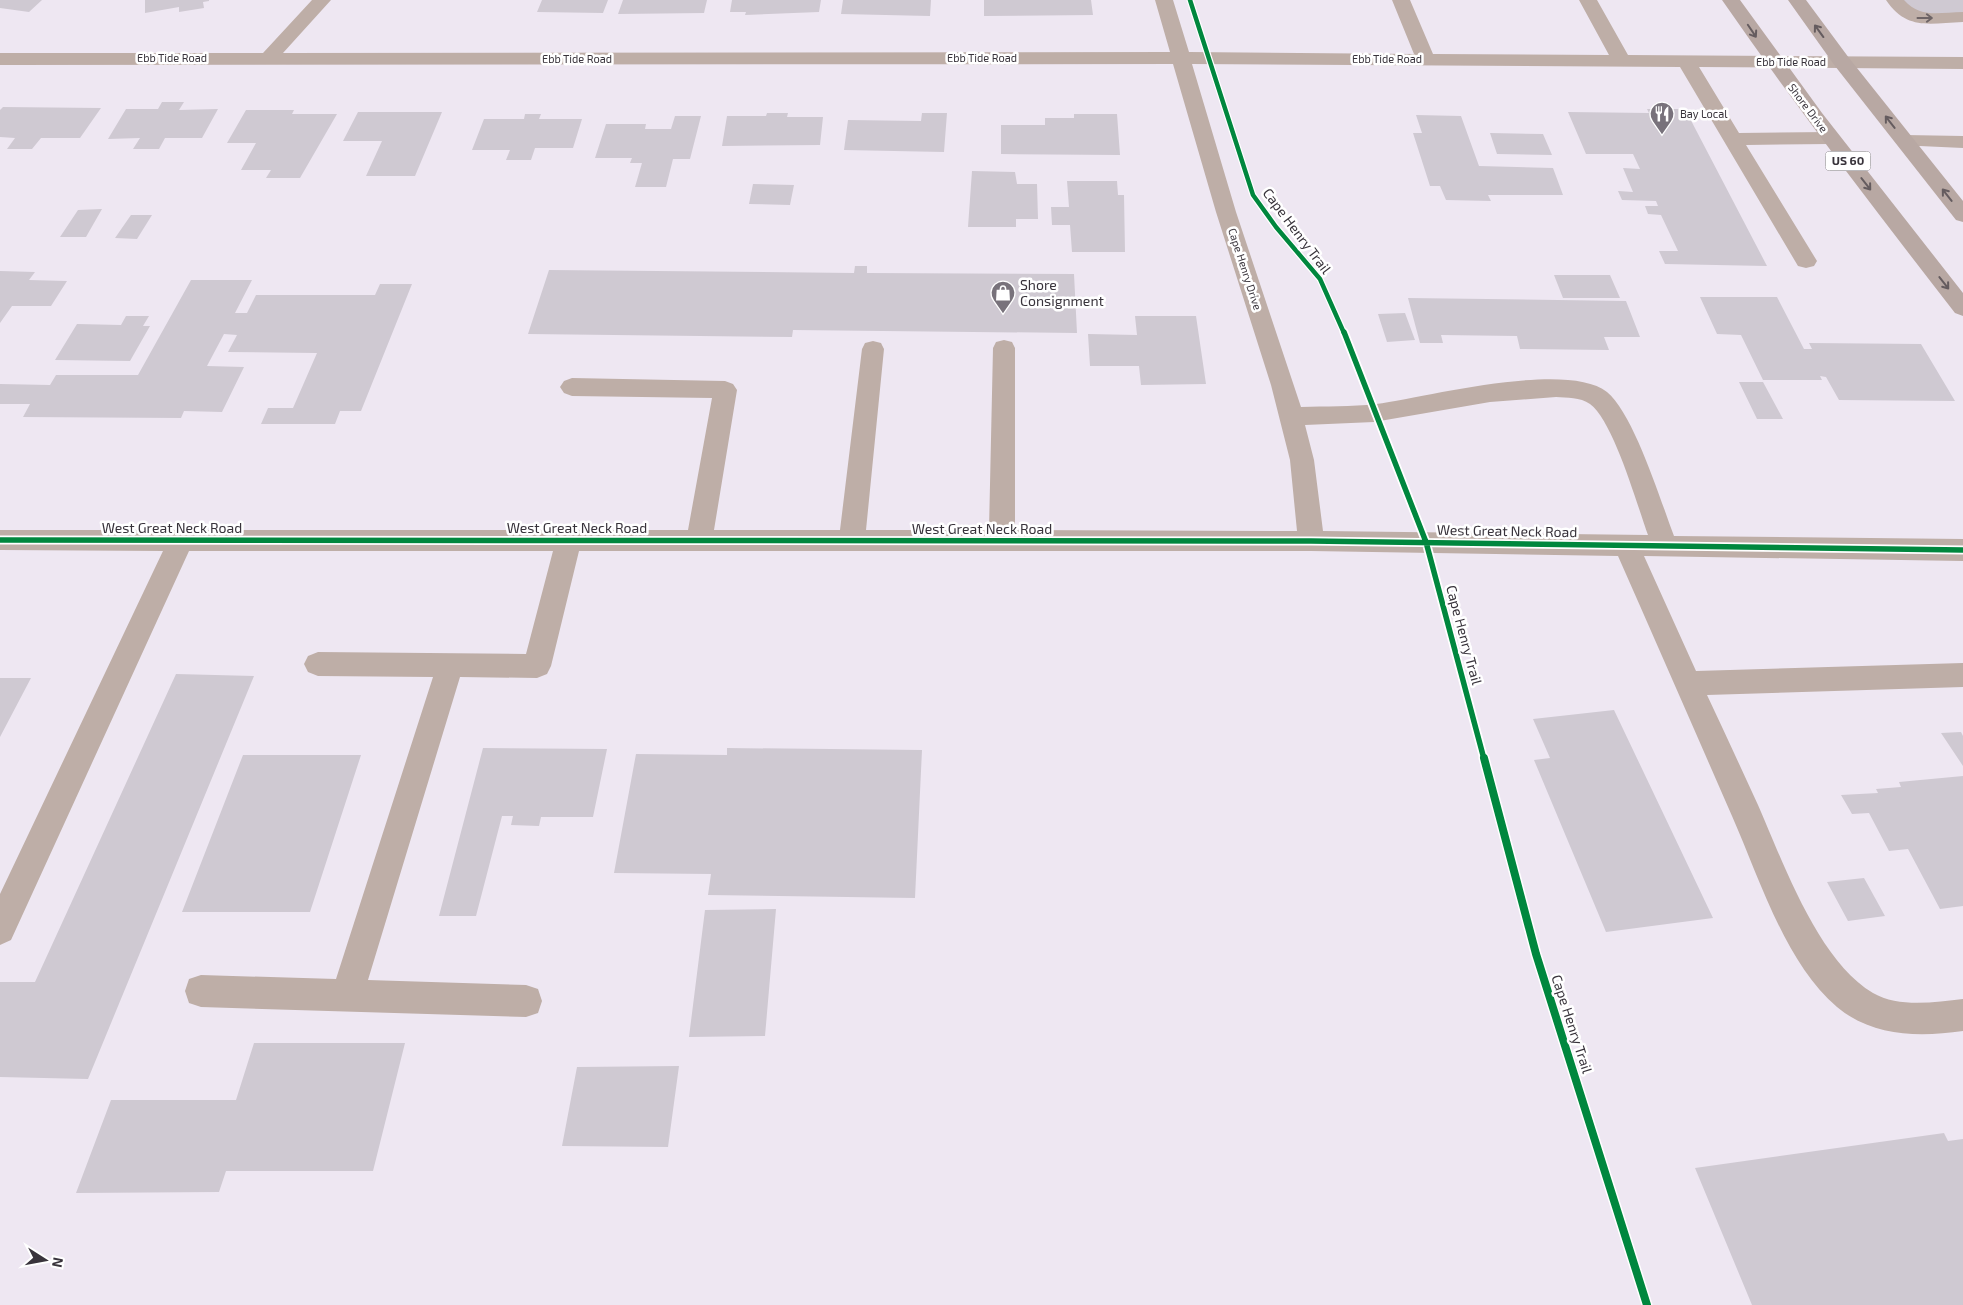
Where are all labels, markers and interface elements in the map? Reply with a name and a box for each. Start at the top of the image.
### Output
one-way arrow [1917,13,1933,23]
one-way arrow [1747,24,1757,38]
one-way arrow [1814,24,1824,38]
street label: Ebb Tide Road [137,51,207,64]
street label: Ebb Tide Road [947,51,1017,64]
street label: Ebb Tide Road [542,52,612,65]
street label: Ebb Tide Road [1352,52,1422,65]
street label: Ebb Tide Road [1756,55,1826,68]
street label: Shore Drive [1786,81,1831,135]
restaurant icon: Bay Local [1649,101,1675,135]
place label: Bay Local [1680,107,1728,120]
one-way arrow [1884,116,1895,129]
road number: US 60 [1826,152,1870,170]
one-way arrow [1860,177,1871,190]
street label: Cape Henry Trail [1260,185,1336,277]
one-way arrow [1942,188,1953,201]
street label: Cape Henry Drive [1226,226,1265,311]
place label: Shore Consignment [1020,276,1104,309]
one-way arrow [1938,277,1949,290]
shop icon: Shore Consignment [990,280,1016,314]
street label: West Great Neck Road [102,519,242,536]
street label: West Great Neck Road [507,519,647,536]
street label: West Great Neck Road [912,520,1052,537]
street label: West Great Neck Road [1437,521,1577,540]
street label: Cape Henry Trail [1443,583,1486,687]
street label: Cape Henry Trail [1549,972,1597,1076]
north arrow [20,1235,70,1285]
text: N [49,1256,68,1269]

